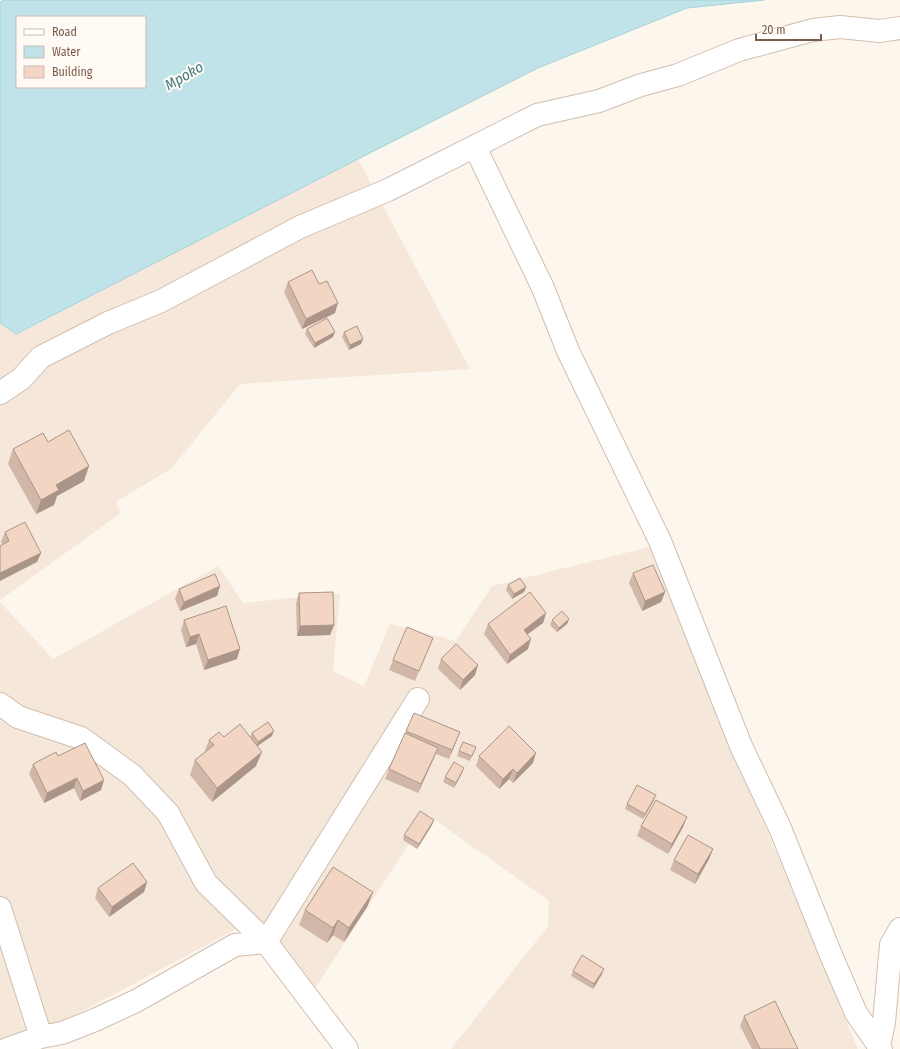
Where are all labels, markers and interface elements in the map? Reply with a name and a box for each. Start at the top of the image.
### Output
legend [16,16,146,88]
scale bar [756,16,821,42]
text: 20 m [762,23,786,37]
text: Road [52,25,77,39]
text: Water [52,45,81,59]
water label: Mpoko [161,58,207,94]
text: Building [52,65,93,79]

